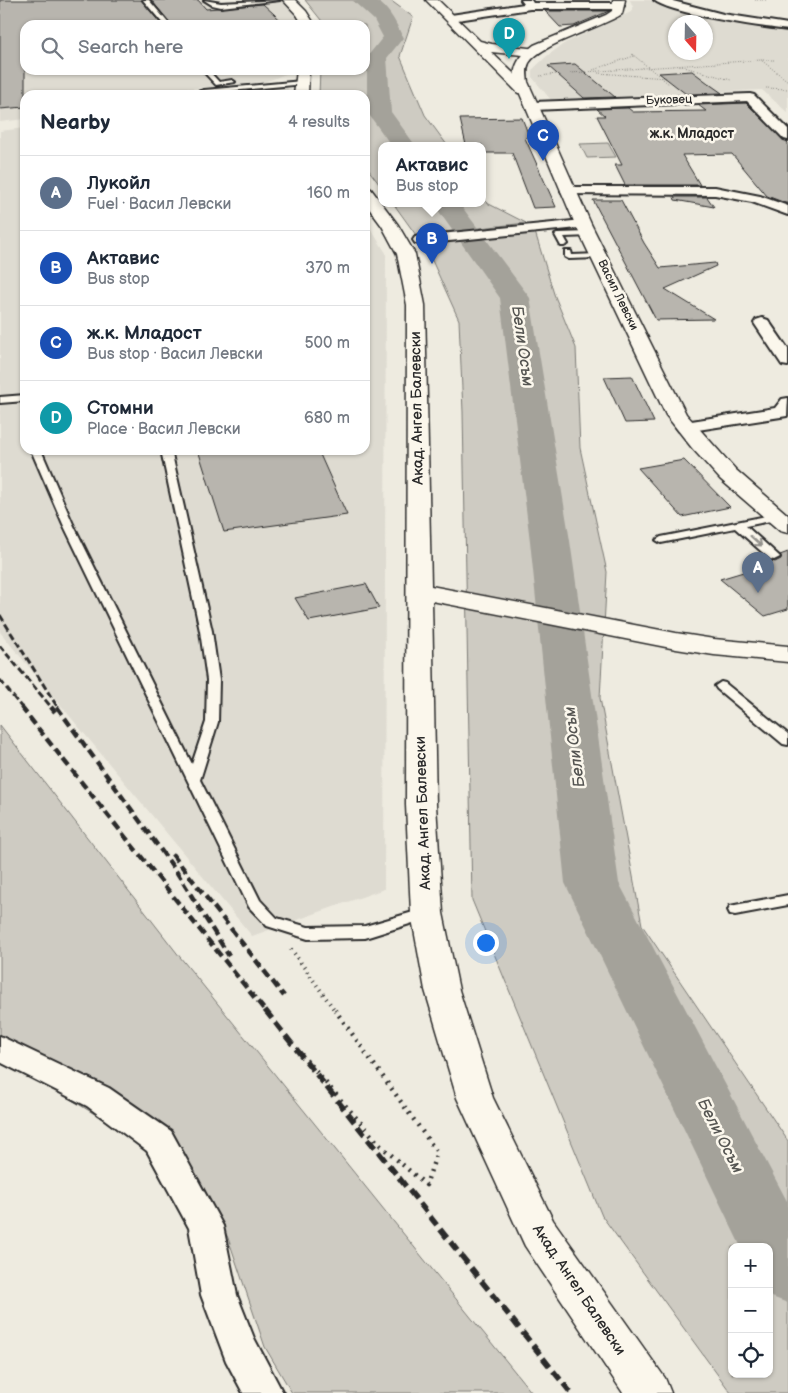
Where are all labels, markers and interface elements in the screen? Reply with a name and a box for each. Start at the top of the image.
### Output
north arrow [668,15,713,60]
pin: D [493,18,525,59]
search box [20,20,370,75]
icon: search [38,34,66,62]
text: Search here [78,36,183,59]
street label: Буковец [646,92,692,108]
text: Nearby [40,110,110,135]
text: 4 results [288,113,350,132]
pin: C [527,120,559,161]
district label: ж.к. Младост [650,125,735,142]
popup [378,142,486,207]
text: Актавис [396,154,468,177]
text: Лукойл [87,172,151,195]
text: Bus stop [396,177,459,196]
text: A [51,184,61,203]
text: 160 m [307,184,350,203]
text: Fuel · Васил Левски [87,195,231,214]
pin: B [416,223,448,264]
text: Актавис [87,247,160,270]
street label: Васил Левски [594,257,642,333]
text: B [50,259,62,278]
text: 370 m [305,259,350,278]
text: Bus stop [87,270,150,289]
water label: Бели Осъм [507,304,537,388]
text: ж.к. Младост [87,322,202,345]
street label: Акад. Ангел Балевски [406,331,428,486]
text: C [50,334,62,353]
text: 500 m [304,334,350,353]
text: Bus stop · Васил Левски [87,345,263,364]
text: Стомни [87,397,154,420]
text: D [50,409,62,428]
text: 680 m [304,409,350,428]
text: Place · Васил Левски [87,420,241,439]
one-way arrow [749,535,762,546]
pin: A [742,552,774,593]
water label: Бели Осъм [561,705,589,789]
street label: Акад. Ангел Балевски [411,736,435,891]
your location [473,930,499,956]
water label: Бели Осъм [693,1095,747,1177]
street label: Акад. Ангел Балевски [528,1220,630,1359]
map controls [728,1243,773,1378]
button: + [728,1243,773,1288]
button: − [728,1288,773,1333]
button: locate [728,1333,773,1378]

